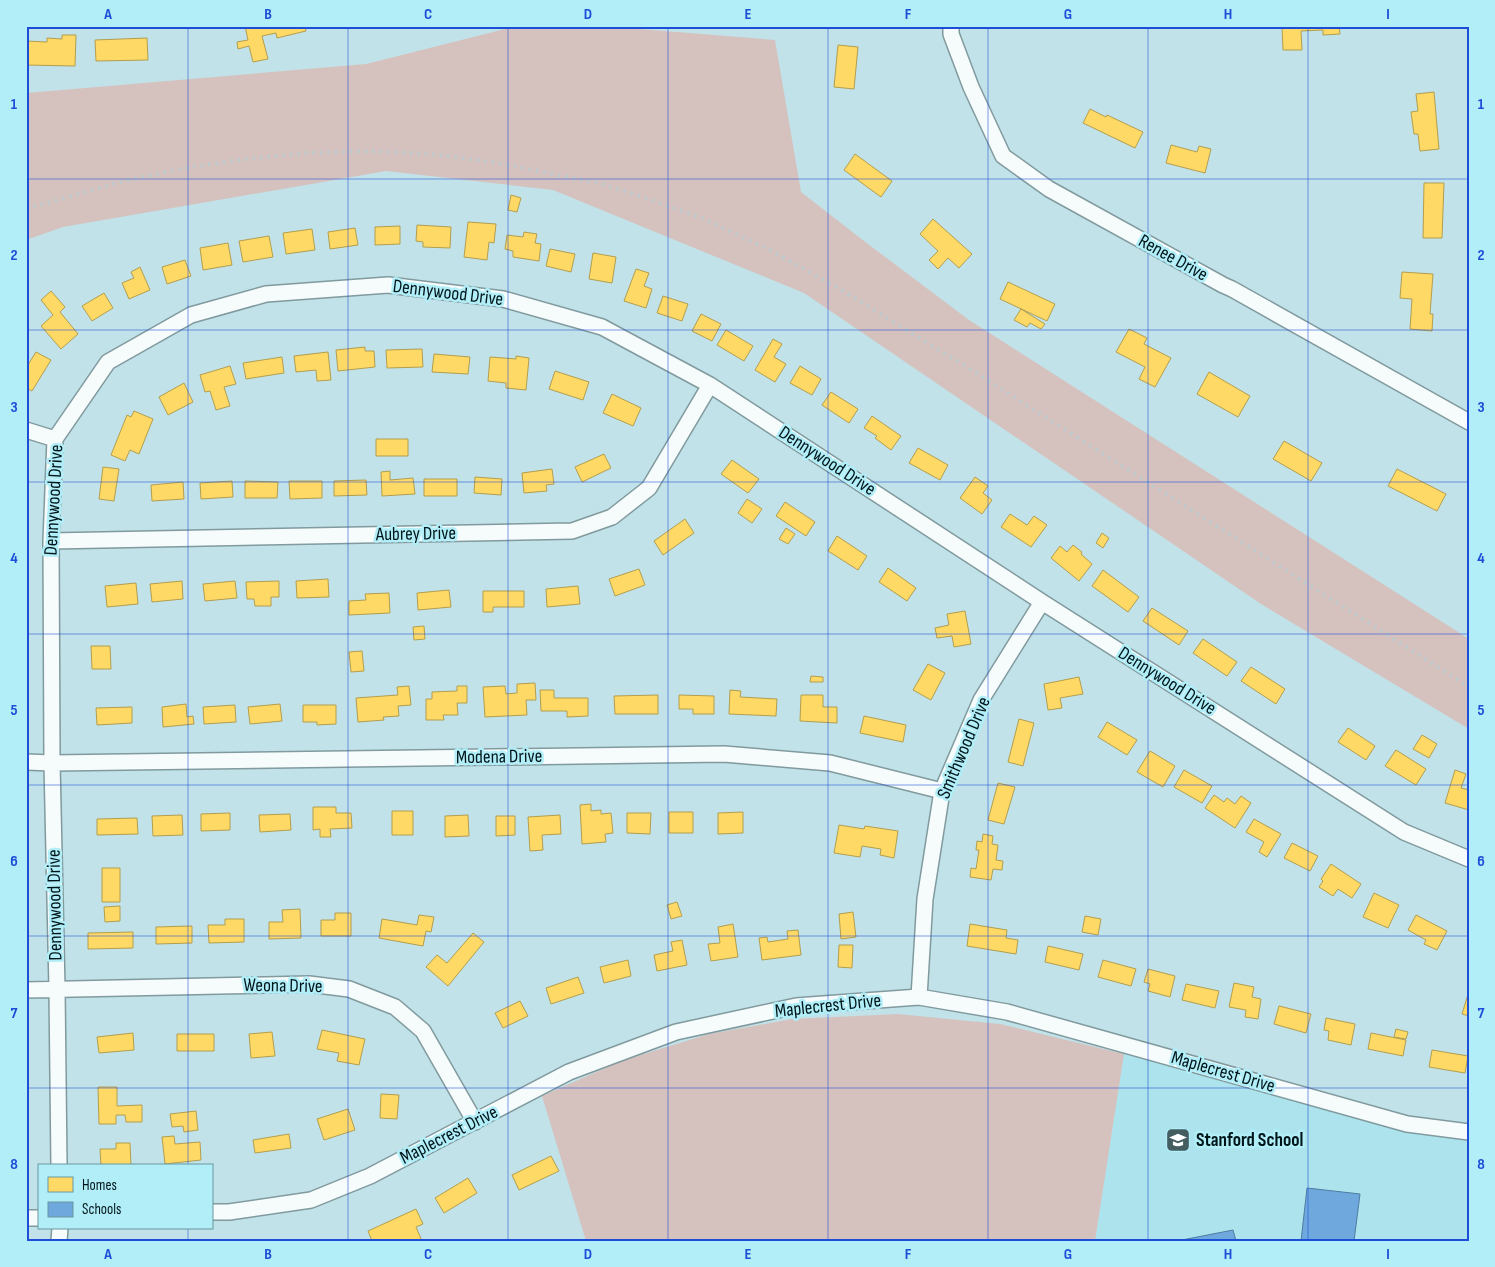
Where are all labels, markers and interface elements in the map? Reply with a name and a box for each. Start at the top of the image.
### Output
text: A [103,5,112,24]
text: B [264,5,272,24]
text: C [424,5,432,24]
text: D [584,5,592,24]
text: E [745,5,752,24]
text: F [905,5,912,24]
text: G [1064,5,1072,24]
text: H [1224,5,1232,24]
text: I [1386,5,1390,24]
text: 1 [11,95,18,114]
text: 1 [1478,95,1485,114]
street label: Renee Drive [1134,230,1212,286]
text: 2 [10,246,18,265]
text: 2 [1477,246,1485,265]
street label: Dennywood Drive [391,275,505,311]
text: 3 [10,398,18,417]
text: 3 [1477,398,1485,417]
street label: Dennywood Drive [774,421,880,501]
street label: Dennywood Drive [40,444,68,556]
street label: Aubrey Drive [375,522,456,546]
text: 4 [10,549,18,568]
text: 4 [1477,549,1485,568]
street label: Dennywood Drive [1114,642,1220,720]
street label: Smithwood Drive [932,694,996,802]
text: 5 [10,701,18,720]
text: 5 [1477,701,1485,720]
street label: Modena Drive [456,745,542,769]
street label: Dennywood Drive [43,849,67,961]
text: 6 [10,852,18,871]
text: 6 [1477,852,1485,871]
street label: Weona Drive [243,974,323,998]
street label: Maplecrest Drive [774,989,882,1023]
text: 7 [11,1004,18,1023]
text: 7 [1478,1004,1485,1023]
street label: Maplecrest Drive [1169,1046,1277,1098]
street label: Maplecrest Drive [396,1101,502,1169]
school or university icon: Stanford School [1165,1127,1191,1153]
place label: Stanford School [1196,1129,1303,1152]
text: 8 [10,1155,18,1174]
text: 8 [1477,1155,1485,1174]
legend [38,1164,212,1230]
text: Homes [82,1176,117,1195]
text: Schools [82,1200,121,1219]
text: A [103,1245,112,1264]
text: B [264,1245,272,1264]
text: C [424,1245,432,1264]
text: D [584,1245,592,1264]
text: E [745,1245,752,1264]
text: F [905,1245,912,1264]
text: G [1064,1245,1072,1264]
text: H [1224,1245,1232,1264]
text: I [1386,1245,1390,1264]

